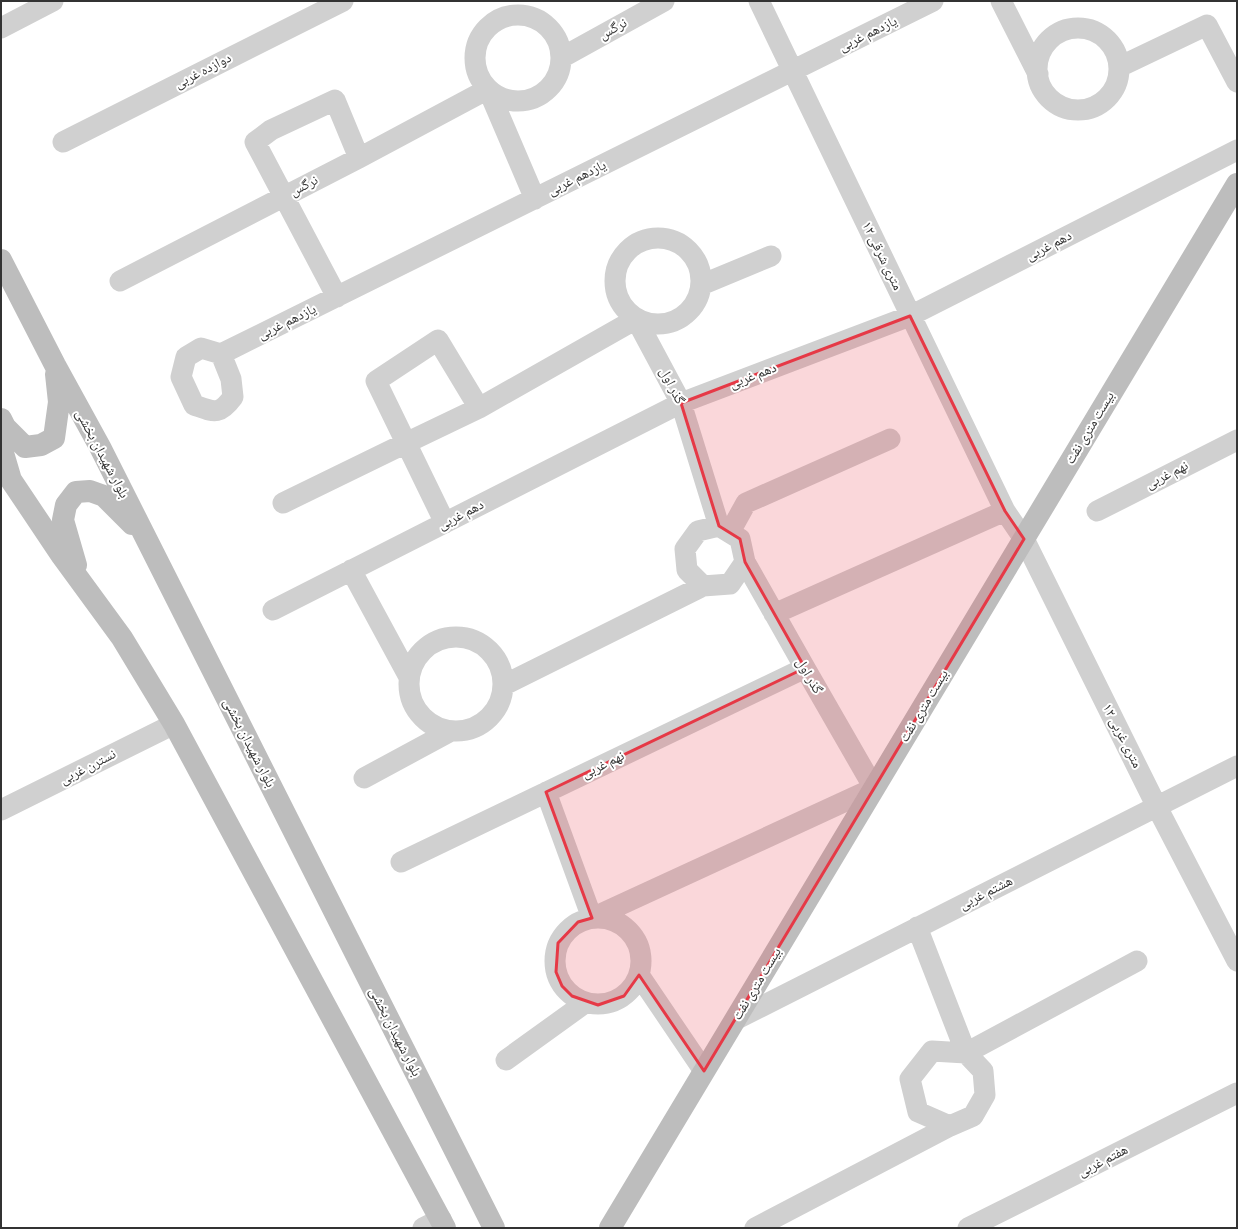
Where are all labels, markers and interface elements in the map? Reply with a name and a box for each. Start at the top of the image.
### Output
street label: یازدهم غربی [835,11,901,57]
street label: نرگس [595,13,631,45]
street label: دوازده غربی [171,48,235,94]
street label: یازدهم غربی [544,155,610,201]
street label: نرگس [286,170,322,202]
street label: ۱۲ متری شرقی [857,218,907,294]
street label: دهم غربی [1022,226,1076,266]
street label: یازدهم غربی [254,299,320,345]
street label: دهم غربی [726,358,780,394]
street label: گذر اول [654,364,690,408]
street label: بیست متری نفت [1060,388,1120,468]
street label: بلوار شهیدان بخشی [70,406,134,502]
street label: نهم غربی [1142,456,1192,494]
street label: دهم غربی [434,495,488,535]
street label: گذر اول [791,654,827,698]
street label: بیست متری نفت [894,666,954,746]
street label: بلوار شهیدان بخشی [218,695,280,791]
street label: ۱۲ متری غربی [1097,700,1147,772]
street label: نسترن غربی [56,744,120,790]
street label: نهم غربی [578,746,628,784]
street label: هشتم غربی [956,871,1016,915]
street label: بیست متری نفت [727,944,787,1024]
street label: بلوار شهیدان بخشی [364,984,426,1080]
street label: هفتم غربی [1074,1140,1132,1182]

